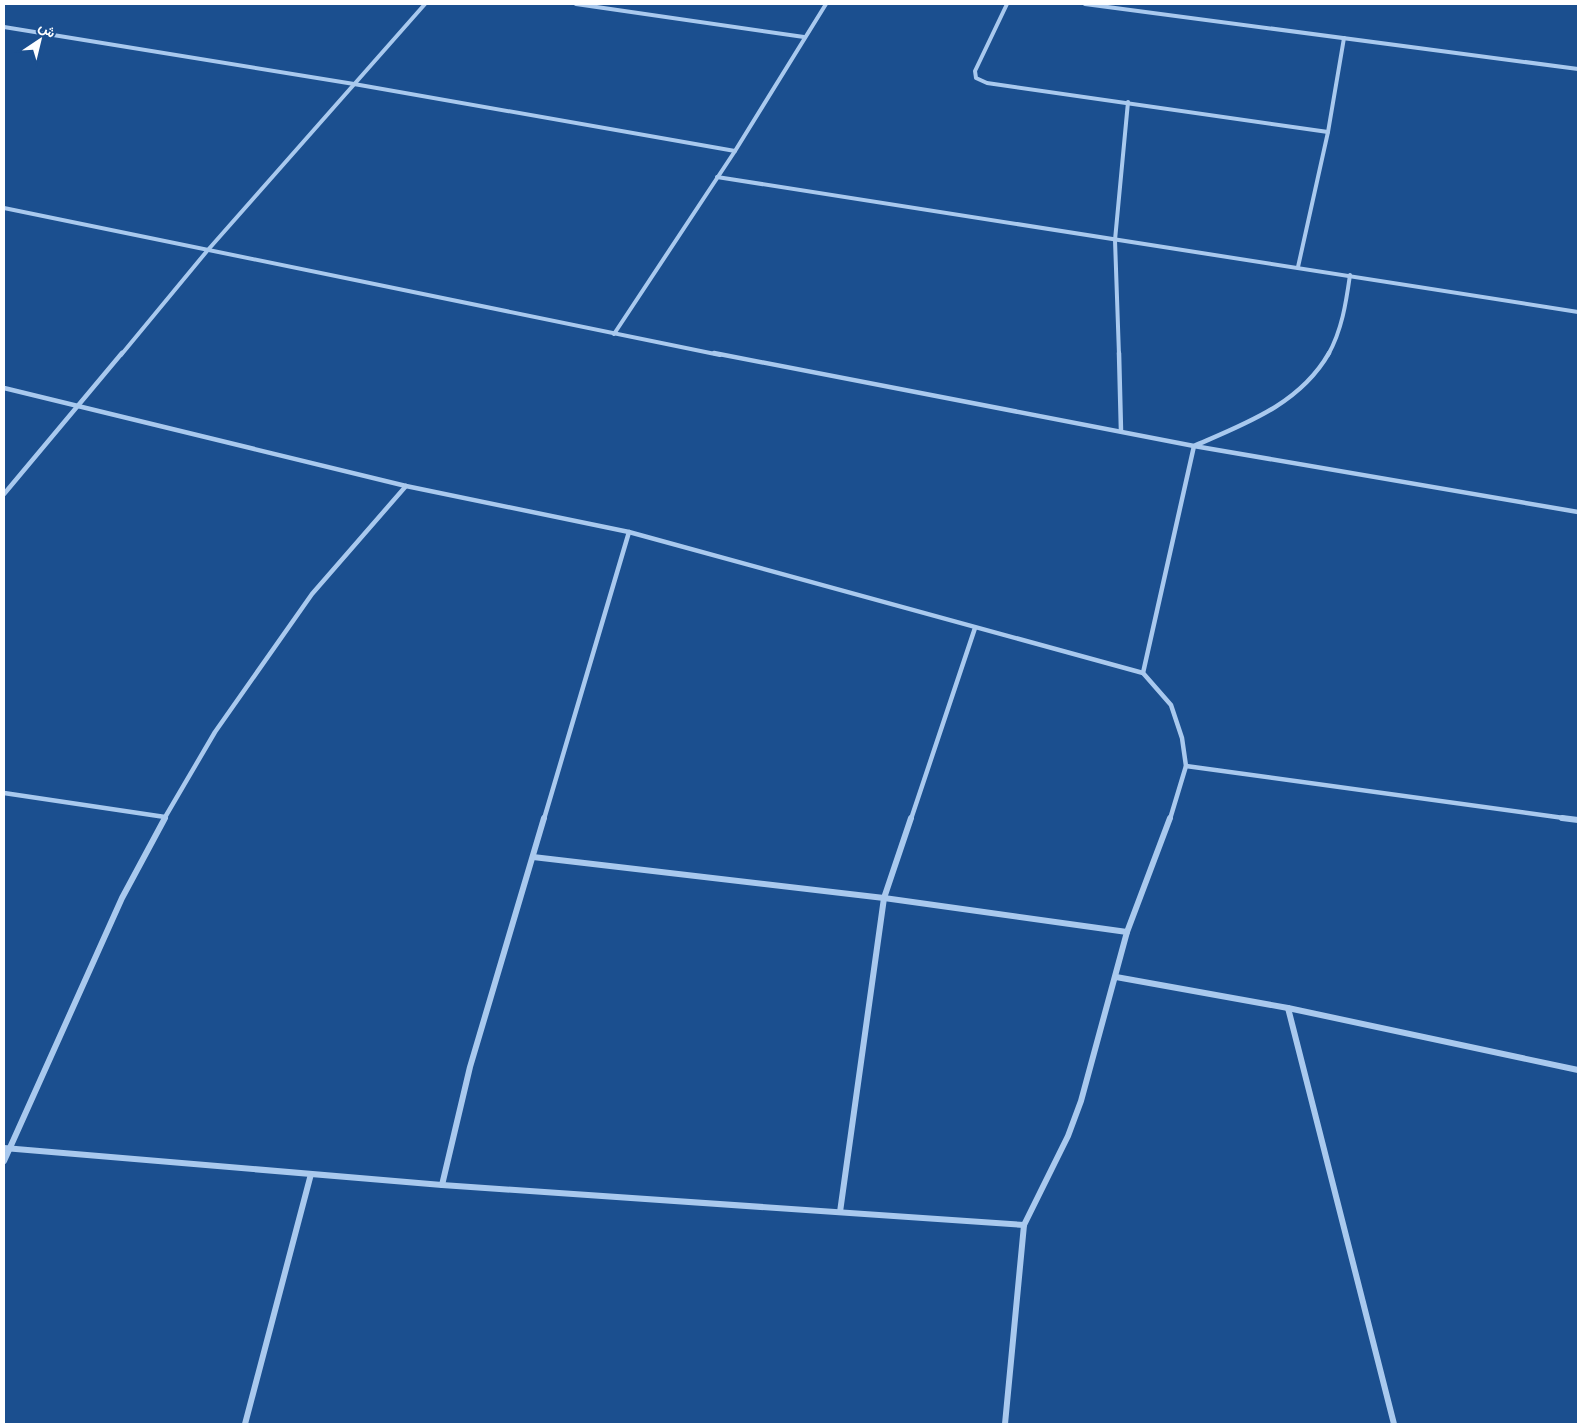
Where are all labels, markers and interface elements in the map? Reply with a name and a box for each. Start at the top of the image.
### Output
north arrow [15,15,65,65]
text: ش [35,17,60,42]

